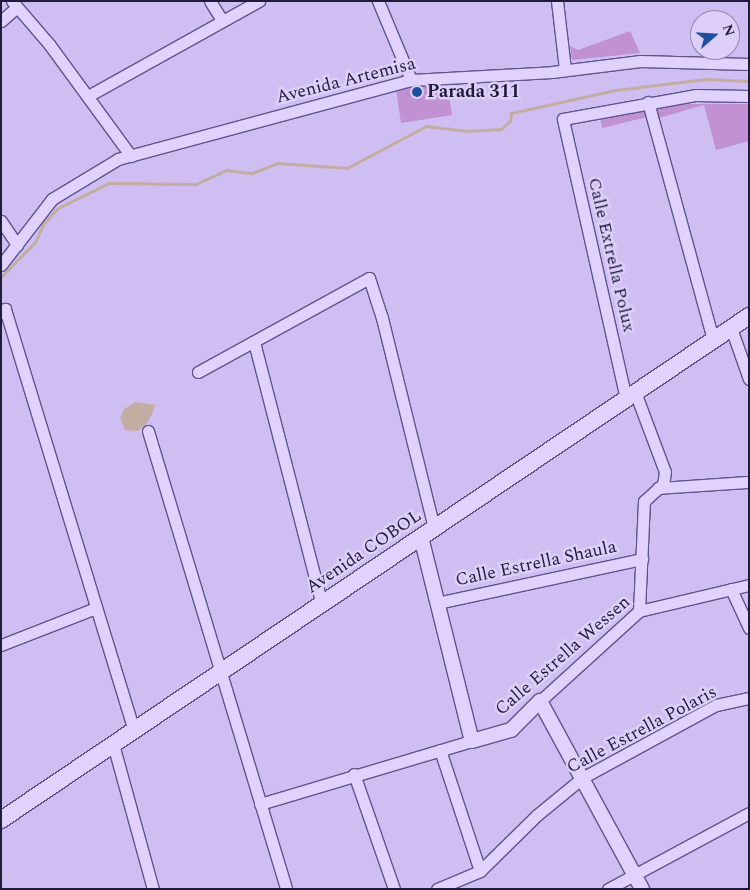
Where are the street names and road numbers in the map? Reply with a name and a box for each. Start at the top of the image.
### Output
street label: Avenida Artemisa [274,53,418,109]
street label: Calle Extrella Polux [583,176,639,334]
street label: Avenida COBOL [302,505,426,599]
street label: Calle Estrella Shaula [453,536,619,592]
street label: Calle Estrella Wessen [491,592,635,720]
street label: Calle Estrella Polaris [563,681,721,779]

